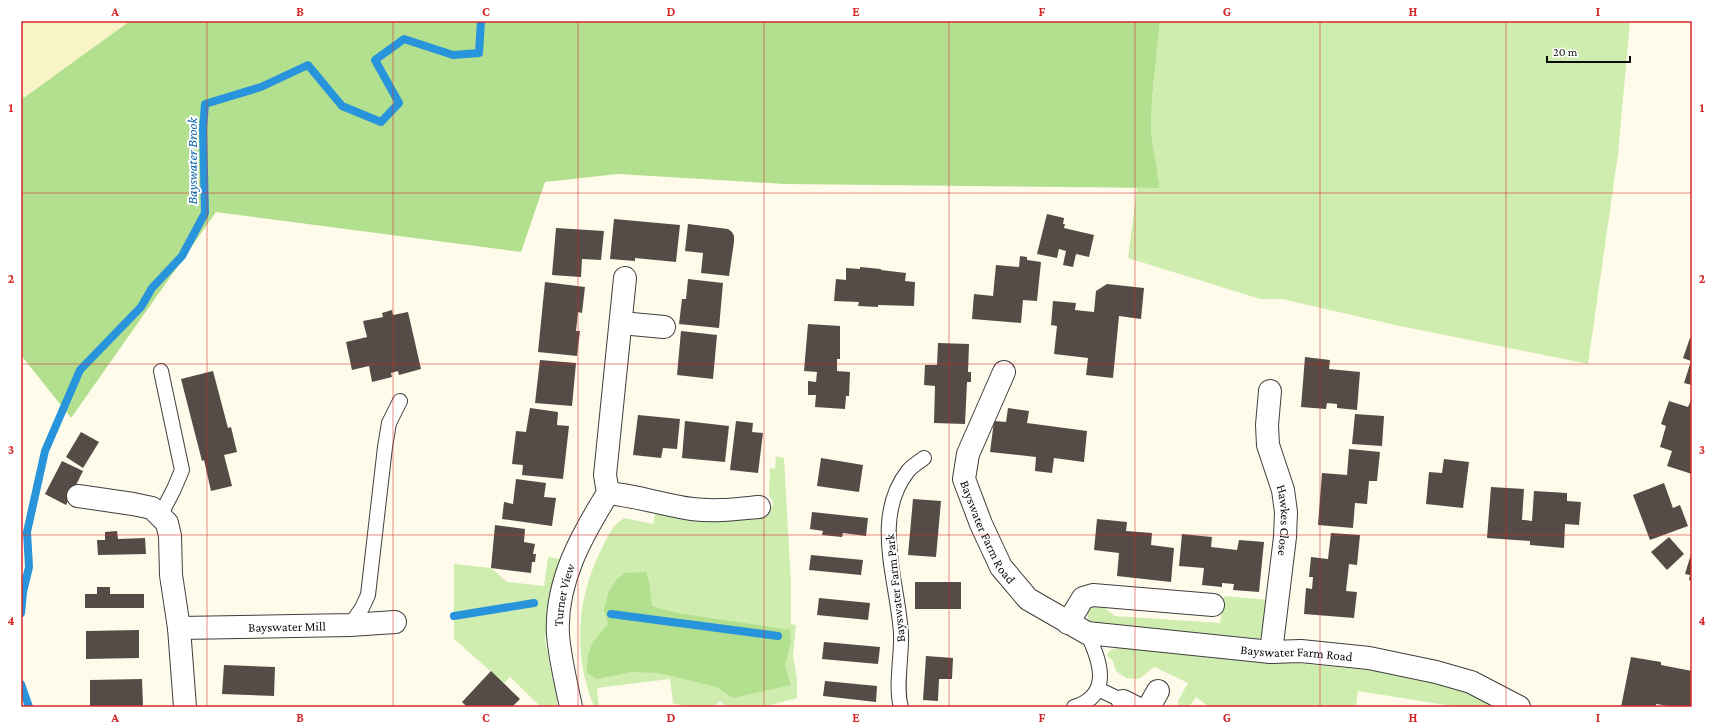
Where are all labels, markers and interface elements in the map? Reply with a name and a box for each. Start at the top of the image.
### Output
text: A [110,4,119,19]
text: B [296,4,304,19]
text: C [482,4,490,19]
text: D [667,4,676,19]
text: E [852,4,860,19]
text: F [1039,4,1046,19]
text: G [1223,4,1231,19]
text: H [1409,4,1418,19]
text: I [1596,4,1600,19]
scale bar [1547,38,1630,64]
text: 20 m [1553,45,1578,59]
text: 1 [9,100,14,115]
text: 1 [1700,100,1705,115]
water label: Bayswater Brook [184,117,200,205]
text: 2 [8,271,15,286]
text: 2 [1699,271,1706,286]
text: 3 [8,442,14,457]
text: 3 [1699,442,1705,457]
street label: Bayswater Farm Road [958,478,1019,586]
street label: Hawkes Close [1274,482,1294,557]
street label: Bayswater Farm Park [882,532,908,643]
street label: Turner View [550,561,578,626]
text: 4 [7,613,15,628]
text: 4 [1698,613,1706,628]
street label: Bayswater Mill [248,618,326,634]
street label: Bayswater Farm Road [1240,641,1354,664]
text: A [110,710,119,725]
text: B [296,710,304,725]
text: C [482,710,490,725]
text: D [667,710,676,725]
text: E [852,710,860,725]
text: F [1039,710,1046,725]
text: G [1223,710,1231,725]
text: H [1409,710,1418,725]
text: I [1596,710,1600,725]

